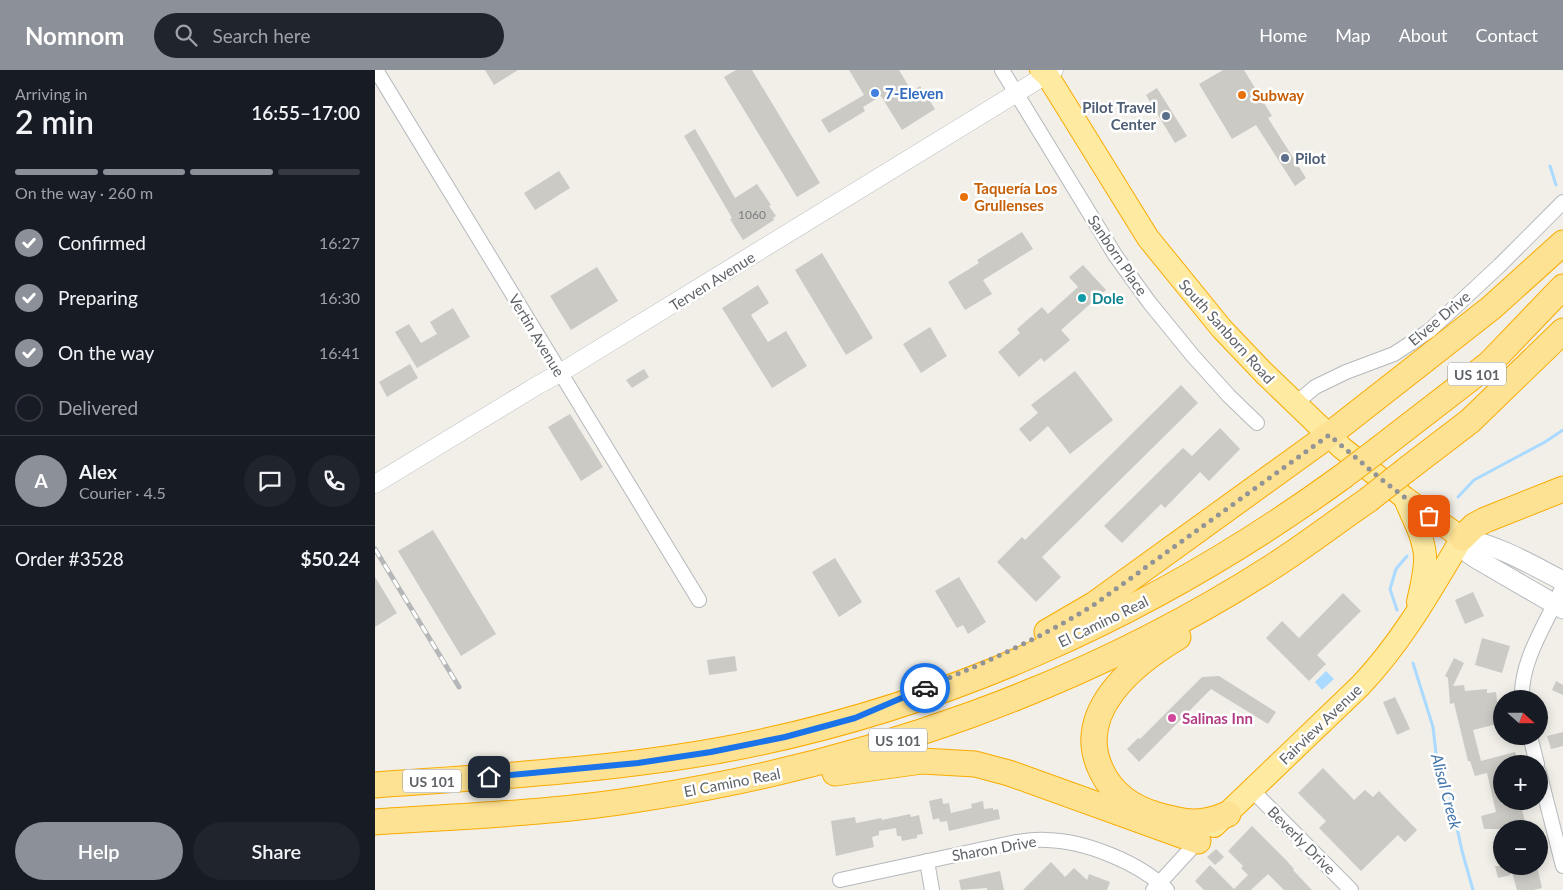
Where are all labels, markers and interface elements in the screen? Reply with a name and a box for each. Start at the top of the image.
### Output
search box [154,13,504,58]
text: Nomnom [25,21,124,50]
icon: search [172,21,200,49]
text: Search here [212,24,310,47]
text: Home [1259,24,1307,46]
text: Map [1335,24,1371,46]
text: About [1399,24,1448,46]
text: Contact [1476,24,1538,46]
text: Arriving in [15,84,88,103]
place label: 7-Eleven [885,84,944,102]
place label: Subway [1252,86,1304,104]
marker: 7-Eleven [869,87,881,99]
marker: Subway [1236,89,1248,101]
place label: Pilot Travel Center [1082,98,1156,133]
text: 16:55–17:00 [251,101,360,124]
text: 2 min [15,102,94,141]
marker: Pilot Travel Center [1160,110,1172,122]
place label: Pilot [1295,149,1326,167]
marker: Pilot [1279,152,1291,164]
place label: Taquería Los Grullenses [974,179,1058,214]
text: On the way · 260 m [15,183,153,202]
marker: Taquería Los Grullenses [958,191,970,203]
house number: 1060 [738,207,766,222]
street label: Sanborn Place [1084,211,1152,299]
icon: check [15,229,43,257]
text: Confirmed [58,231,146,254]
text: 16:27 [319,233,360,252]
street label: Terven Avenue [666,248,758,314]
street label: South Sanborn Road [1175,275,1279,387]
icon: check [15,284,43,312]
text: Preparing [58,286,138,309]
street label: Elvee Drive [1404,287,1474,349]
text: 16:30 [319,288,360,307]
place label: Dole [1092,289,1124,307]
street label: Vertin Avenue [505,290,569,380]
marker: Dole [1076,292,1088,304]
icon: check [15,339,43,367]
text: On the way [58,341,154,364]
text: 16:41 [319,343,360,362]
road number: US 101 [1448,362,1506,386]
text: Delivered [58,396,138,419]
button: chat [244,455,296,507]
button: phone [308,455,360,507]
text: Alex [79,460,117,483]
text: A [34,469,48,492]
text: Courier · 4.5 [79,483,166,502]
pin [1408,495,1450,537]
icon: bag [1415,502,1443,530]
text: Order #3528 [15,547,124,570]
text: $50.24 [300,547,360,570]
street label: El Camino Real [1055,591,1151,651]
courier [900,663,950,713]
icon: car [911,674,939,702]
street label: Fairview Avenue [1275,680,1365,768]
north arrow [1493,690,1547,745]
map controls [1493,690,1548,875]
place label: Salinas Inn [1182,709,1253,727]
marker: Salinas Inn [1166,712,1178,724]
road number: US 101 [869,728,927,752]
water label: Alisal Creek [1428,750,1466,831]
button: + [1493,755,1548,810]
pin [468,756,510,798]
icon: home [475,763,503,791]
street label: El Camino Real [682,764,782,800]
road number: US 101 [403,769,461,792]
street label: Beverly Drive [1264,802,1340,878]
button: − [1493,820,1548,875]
button: Help [15,822,183,880]
button: Share [193,822,360,880]
street label: Sharon Drive [950,832,1038,864]

